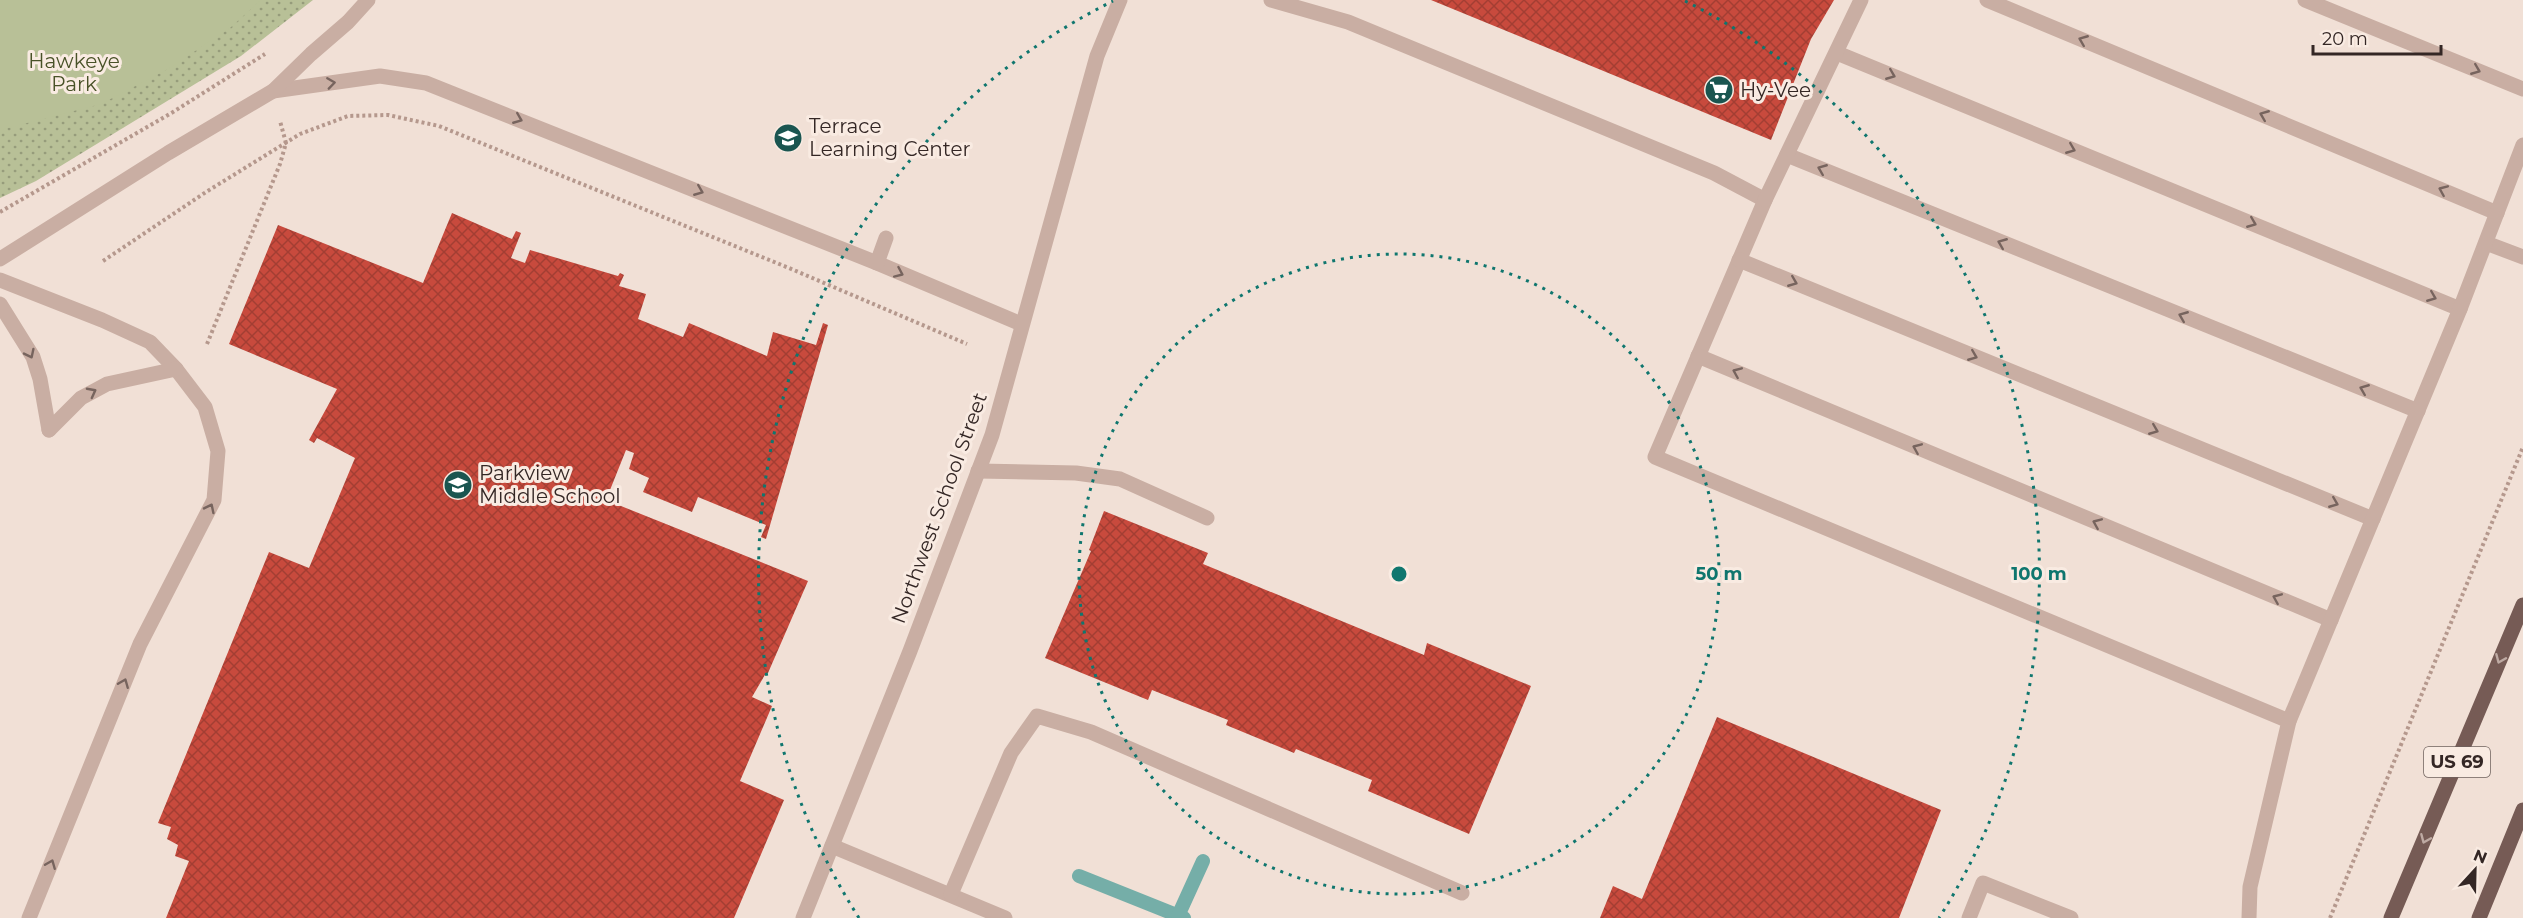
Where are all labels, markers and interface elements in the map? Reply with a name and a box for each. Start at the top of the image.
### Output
scale bar [2313,18,2440,56]
text: 20 m [2322,28,2368,50]
one-way arrow [2079,35,2090,47]
park label: Hawkeye Park [28,49,120,96]
one-way arrow [2469,63,2480,75]
one-way arrow [1885,68,1896,80]
supermarket icon: Hy-Vee [1703,74,1735,106]
one-way arrow [326,78,336,90]
place label: Hy-Vee [1740,78,1811,102]
one-way arrow [2259,110,2270,122]
one-way arrow [512,112,523,124]
place label: Terrace Learning Center [809,114,971,161]
school or university icon: Terrace Learning Center [772,122,804,154]
one-way arrow [2065,142,2076,154]
one-way arrow [1817,164,1828,176]
one-way arrow [693,184,704,196]
one-way arrow [2439,185,2450,197]
one-way arrow [2245,216,2256,228]
one-way arrow [1997,238,2008,250]
one-way arrow [893,265,904,277]
one-way arrow [1787,275,1798,287]
one-way arrow [2426,290,2437,302]
one-way arrow [2178,311,2189,323]
one-way arrow [23,347,35,358]
one-way arrow [1967,349,1978,361]
one-way arrow [1732,367,1743,379]
one-way arrow [2359,384,2369,397]
one-way arrow [86,388,96,399]
street label: Northwest School Street [886,389,992,627]
one-way arrow [2148,423,2159,435]
one-way arrow [1912,443,1923,455]
place label: Parkview Middle School [479,461,621,508]
school or university icon: Parkview Middle School [442,469,474,501]
one-way arrow [2328,496,2339,508]
one-way arrow [203,504,214,515]
one-way arrow [2092,518,2103,530]
text: 50 m [1696,563,1742,585]
text: 100 m [2011,563,2067,585]
centre of rings [1389,564,1409,584]
one-way arrow [2272,593,2283,605]
one-way arrow [2495,653,2507,664]
one-way arrow [117,679,129,690]
road number: US 69 [2424,747,2490,777]
one-way arrow [2420,832,2432,843]
north arrow [2445,840,2505,900]
text: N [2471,845,2490,868]
one-way arrow [44,859,56,870]

